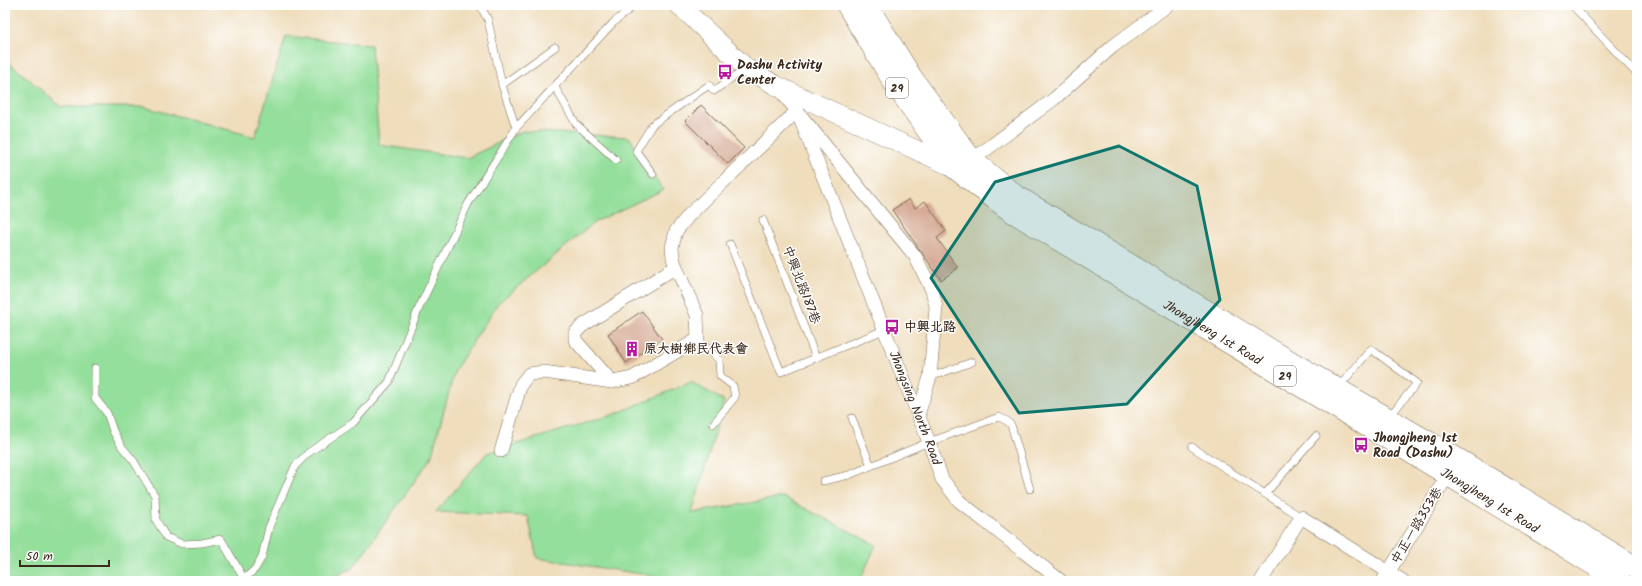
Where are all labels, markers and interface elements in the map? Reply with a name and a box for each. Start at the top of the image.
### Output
place label: Dashu Activity Center [737,55,823,91]
bus stop icon: Dashu Activity Center [716,63,734,81]
road number: 29 [886,78,908,98]
street label: 中興北路187巷 [776,243,826,327]
street label: Jhongjheng 1st Road [1159,295,1267,371]
place label: 中興北路 [904,317,956,338]
bus stop icon: 中興北路 [883,318,901,336]
place label: 原大樹鄉民代表會 [644,339,748,360]
building icon: 原大樹鄉民代表會 [623,340,641,358]
street label: Jhongsing North Road [883,348,947,469]
road number: 29 [1274,366,1296,386]
place label: Jhongjheng 1st Road (Dashu) [1373,428,1458,464]
bus stop icon: Jhongjheng 1st Road (Dashu) [1352,436,1370,454]
street label: Jhongjheng 1st Road [1436,462,1543,539]
street label: 中正一路353巷 [1386,483,1448,569]
scale bar [20,542,109,568]
text: 50 m [26,547,53,566]

